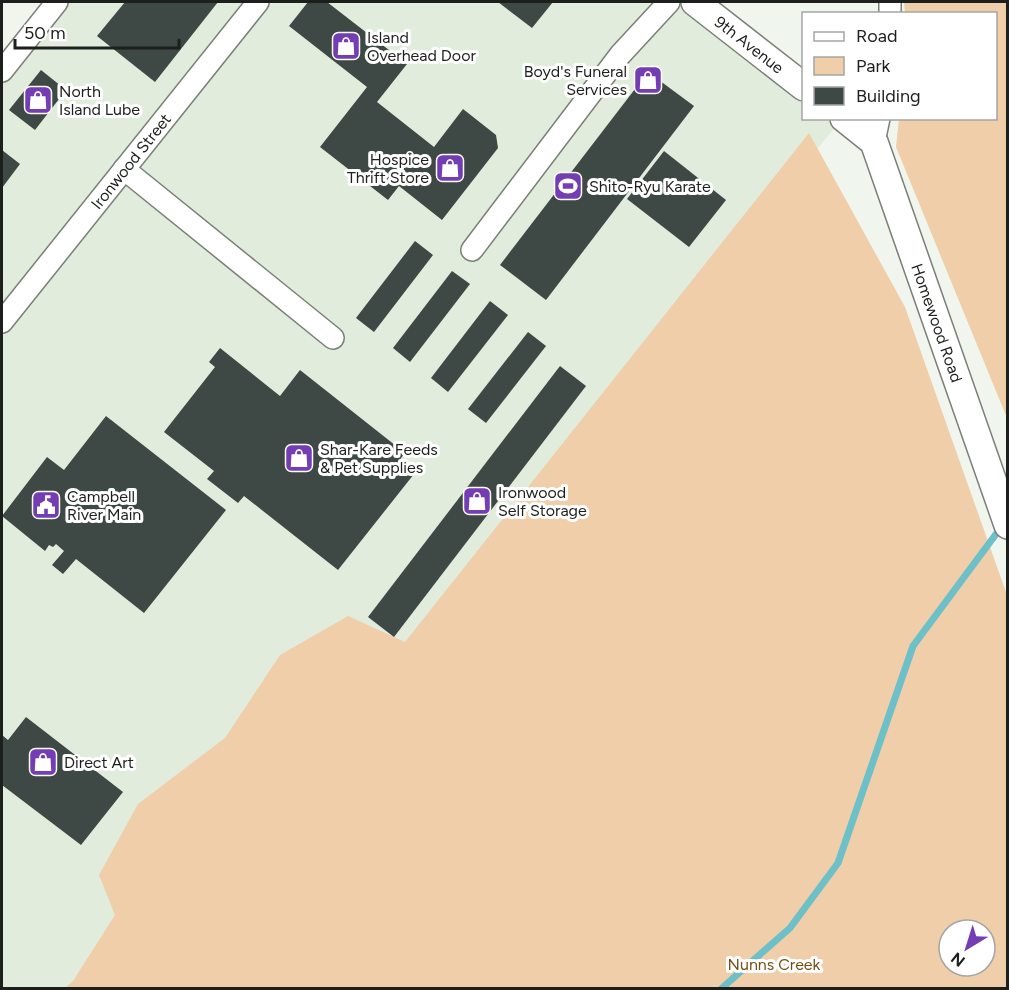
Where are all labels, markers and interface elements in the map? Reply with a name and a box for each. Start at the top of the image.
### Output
scale bar [15,12,178,50]
street label: 9th Avenue [711,12,788,77]
legend [802,12,997,120]
text: 50 m [24,22,66,44]
text: Road [856,25,897,47]
place label: Island Overhead Door [367,28,476,65]
shop icon: Island Overhead Door [330,30,362,62]
text: Park [856,55,891,77]
place label: Boyd's Funeral Services [524,62,627,99]
shop icon: Boyd's Funeral Services [632,64,664,96]
place label: North Island Lube [59,82,140,119]
shop icon: North Island Lube [22,84,54,116]
text: Building [856,85,921,107]
street label: Ironwood Street [87,110,175,213]
place label: Hospice Thrift Store [347,150,429,187]
shop icon: Hospice Thrift Store [434,152,466,184]
sports icon: Shito-Ryu Karate [552,170,584,202]
place label: Shito-Ryu Karate [589,177,711,196]
street label: Homewood Road [908,261,967,385]
place label: Shar-Kare Feeds & Pet Supplies [320,440,438,477]
shop icon: Shar-Kare Feeds & Pet Supplies [283,442,315,474]
place label: Ironwood Self Storage [498,483,587,520]
shop icon: Ironwood Self Storage [461,485,493,517]
place label: Campbell River Main [67,487,141,524]
public building icon: Campbell River Main [30,489,62,521]
shop icon: Direct Art [27,746,59,778]
place label: Direct Art [64,753,134,772]
north arrow [937,918,997,978]
text: N [947,948,969,971]
park label: Nunns Creek [728,955,821,974]

